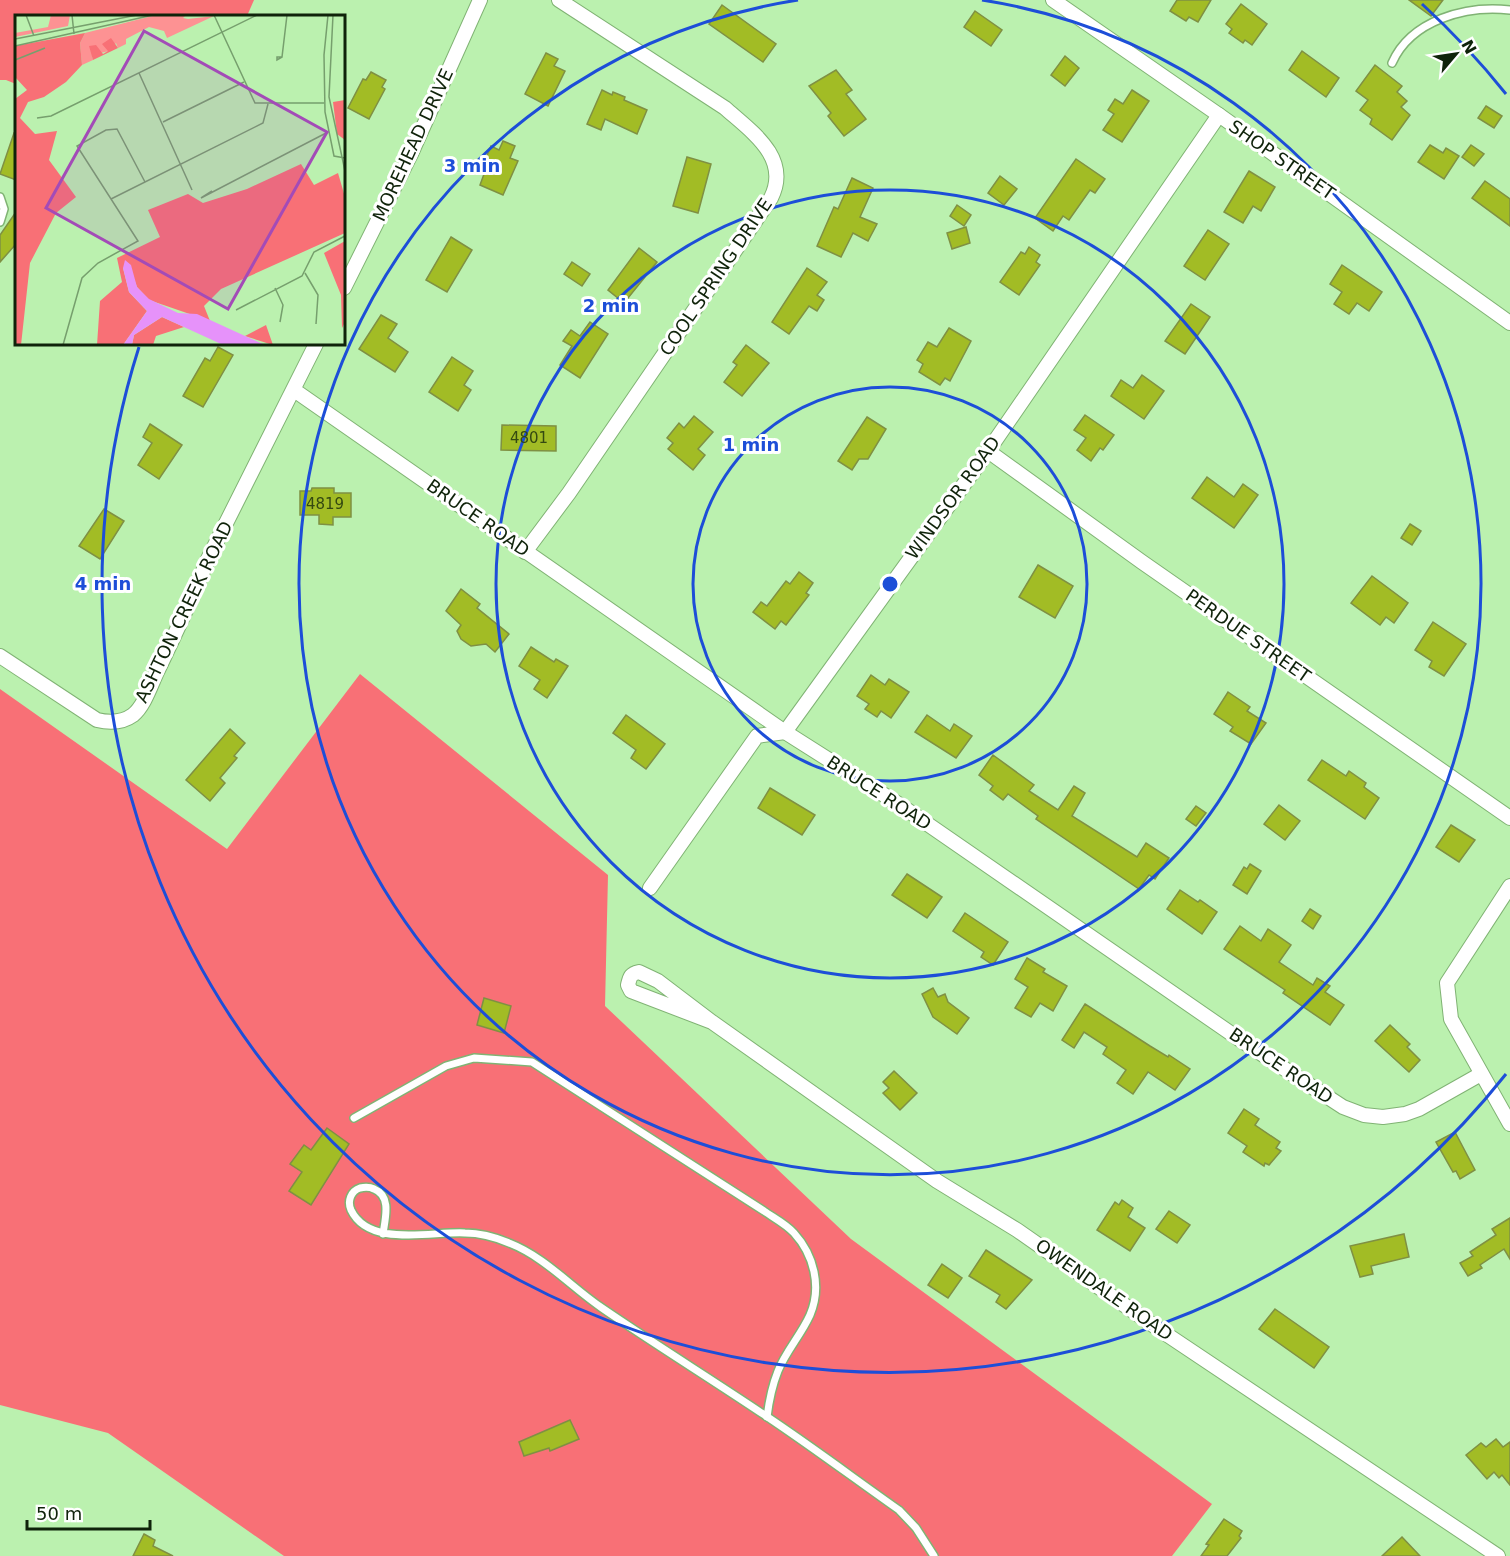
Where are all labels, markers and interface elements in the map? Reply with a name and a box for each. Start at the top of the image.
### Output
inset map [15,15,345,345]
north arrow [1426,24,1486,84]
text: N [1457,37,1480,57]
street label: MOREHEAD DRIVE [368,65,457,224]
street label: SHOP STREET [1225,115,1340,204]
text: 3 min [444,155,500,176]
street label: COOL SPRING DRIVE [655,194,776,359]
text: 2 min [583,295,639,316]
house number: 4801 [510,429,548,447]
street label: WINDSOR ROAD [901,432,1004,563]
text: 1 min [723,434,779,455]
street label: BRUCE ROAD [423,475,534,561]
house number: 4819 [306,495,344,513]
street label: ASHTON CREEK ROAD [130,518,237,706]
text: 4 min [75,573,131,594]
centre of rings [880,574,900,594]
street label: PERDUE STREET [1182,585,1316,687]
street label: BRUCE ROAD [823,751,935,834]
street label: BRUCE ROAD [1226,1023,1337,1108]
street label: OWENDALE ROAD [1032,1234,1177,1345]
scale bar [27,1493,150,1531]
text: 50 m [36,1503,82,1524]

